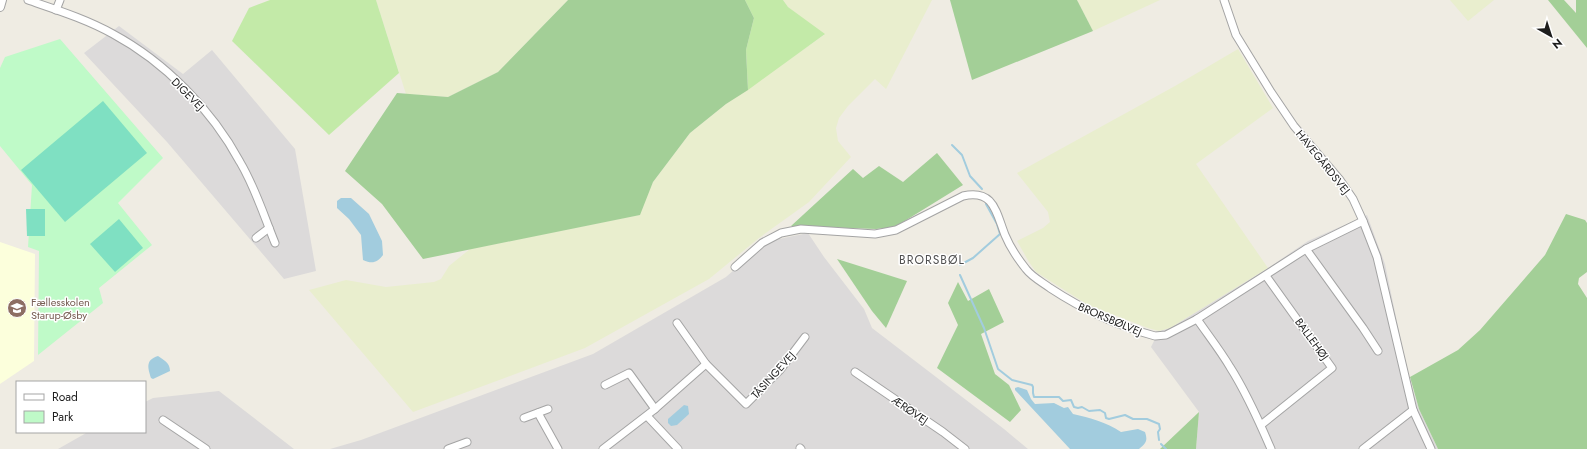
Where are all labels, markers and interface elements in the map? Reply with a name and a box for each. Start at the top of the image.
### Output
north arrow [1531,16,1571,56]
text: N [1549,35,1566,53]
street label: DIGEVEJ [168,74,208,114]
street label: HAVEGÅRDSVEJ [1292,126,1354,198]
district label: BRORSBØL [899,251,965,269]
place label: Fællesskolen Starup-Øsby [31,294,90,323]
school or university icon: Fællesskolen Starup-Øsby [6,297,28,319]
street label: BRORSBØLVEJ [1076,298,1144,340]
street label: BALLEHØJ [1291,315,1333,363]
street label: TÅSINGEVEJ [747,348,799,402]
legend [16,381,146,433]
text: Road [52,388,78,406]
street label: ÆRØVEJ [889,392,931,428]
text: Park [52,408,74,426]

